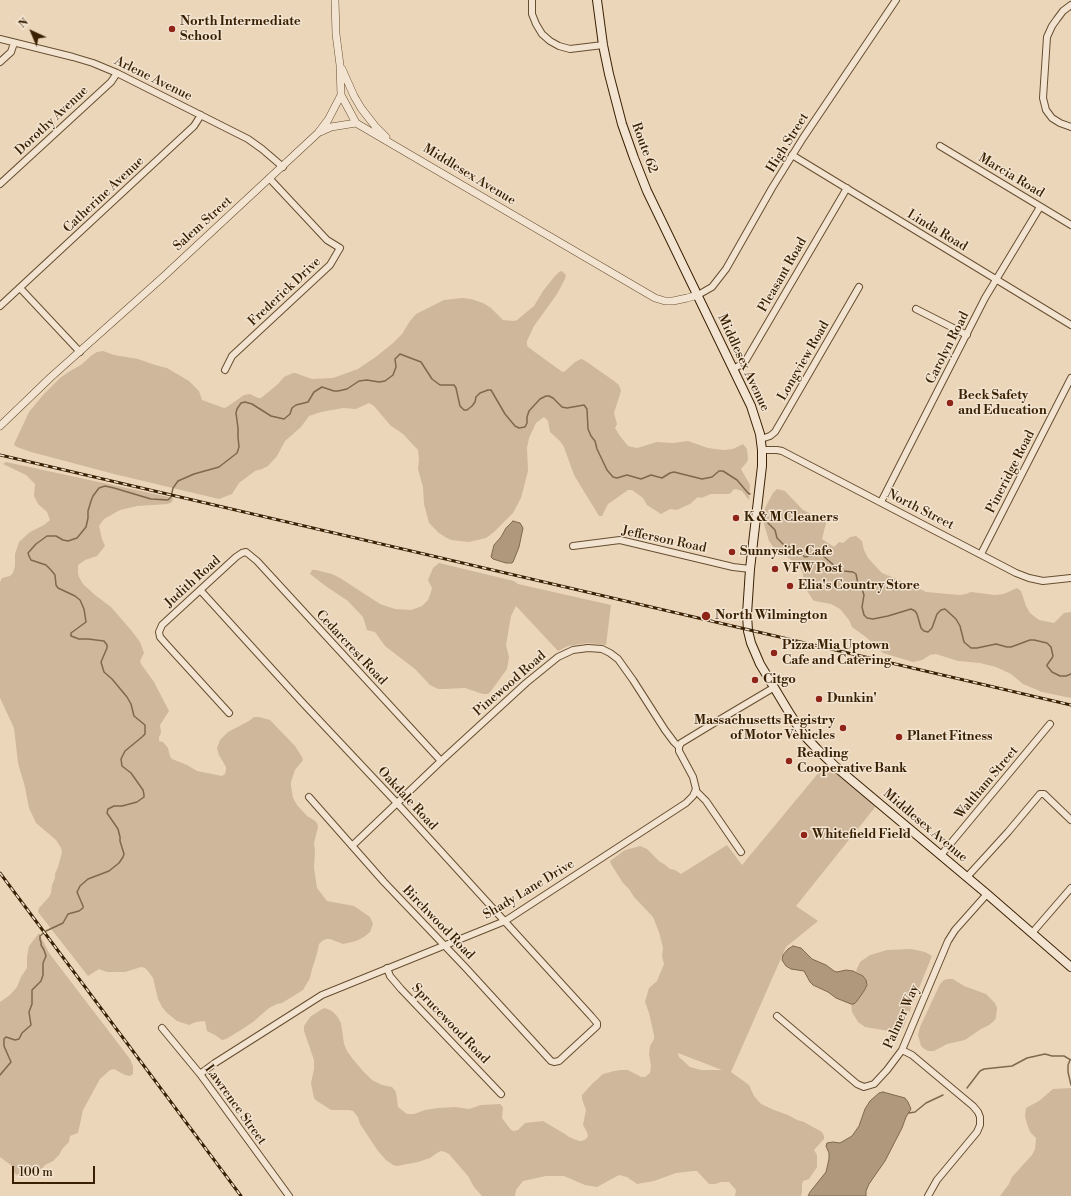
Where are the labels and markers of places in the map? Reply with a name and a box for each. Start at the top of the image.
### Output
place label: North Intermediate School [180,14,301,45]
marker: North Intermediate School [167,24,177,34]
place label: Beck Safety and Education [958,388,1047,419]
marker: Beck Safety and Education [945,398,955,408]
place label: K & M Cleaners [744,510,838,526]
marker: K & M Cleaners [731,513,741,523]
place label: Sunnyside Cafe [740,544,833,560]
marker: Sunnyside Cafe [727,547,737,557]
place label: VFW Post [783,561,842,577]
marker: VFW Post [770,564,780,574]
place label: Elia's Country Store [798,578,920,594]
marker: Elia's Country Store [785,581,795,591]
place label: North Wilmington [715,608,827,624]
marker: North Wilmington [700,610,712,622]
place label: Pizza Mia Uptown Cafe and Catering [782,638,891,669]
marker: Pizza Mia Uptown Cafe and Catering [769,648,779,658]
place label: Citgo [763,672,796,688]
marker: Citgo [750,675,760,685]
place label: Dunkin' [827,691,877,707]
marker: Dunkin' [814,694,824,704]
place label: Massachusetts Registry of Motor Vehicles [694,713,835,744]
marker: Massachusetts Registry of Motor Vehicles [838,723,848,733]
place label: Planet Fitness [907,729,993,745]
marker: Planet Fitness [894,732,904,742]
place label: Reading Cooperative Bank [797,746,907,777]
marker: Reading Cooperative Bank [784,756,794,766]
place label: Whitefield Field [812,827,911,843]
marker: Whitefield Field [799,830,809,840]

